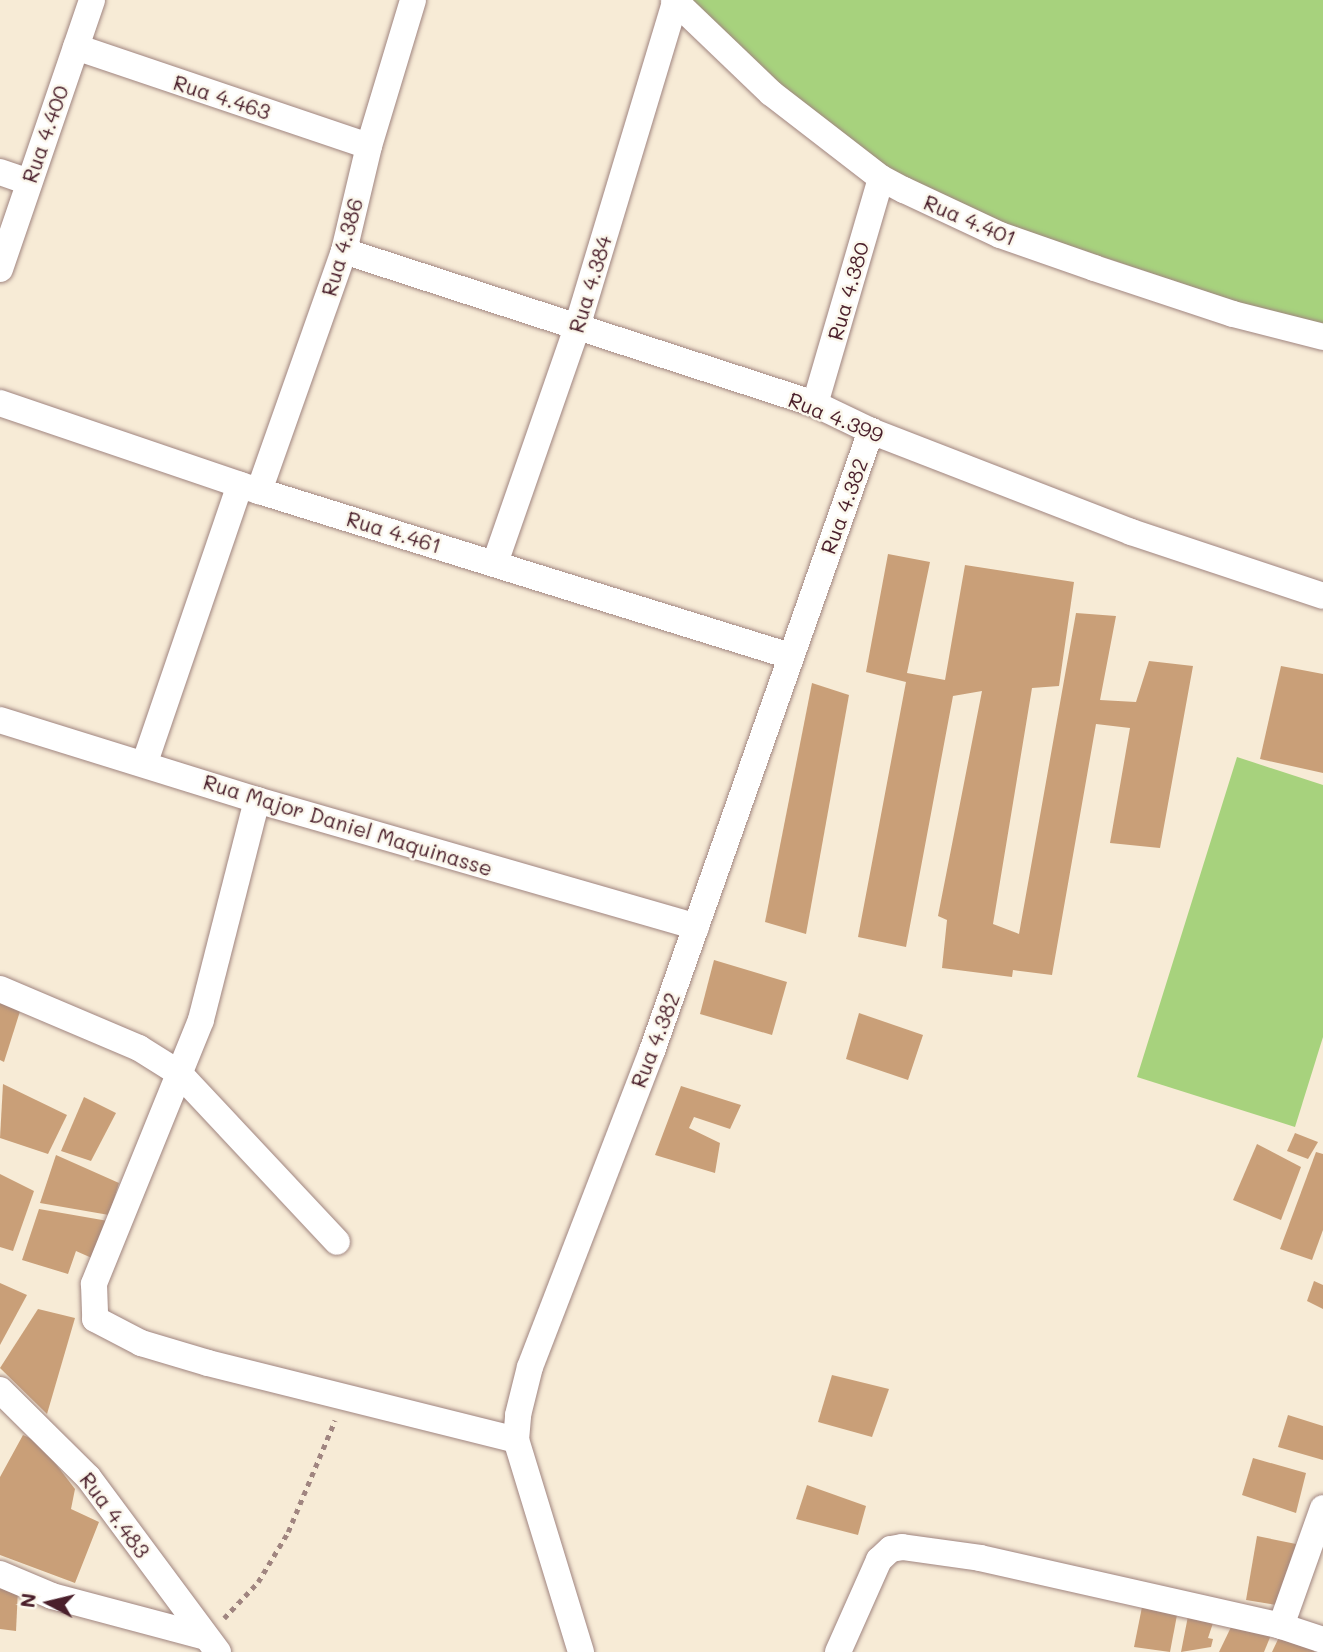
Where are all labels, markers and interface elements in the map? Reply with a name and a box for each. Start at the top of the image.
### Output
street label: Rua 4.463 [170,69,274,125]
street label: Rua 4.400 [17,82,73,186]
street label: Rua 4.401 [920,189,1020,251]
street label: Rua 4.386 [316,195,368,299]
street label: Rua 4.384 [563,232,617,336]
street label: Rua 4.380 [822,239,874,343]
street label: Rua 4.399 [785,387,887,447]
street label: Rua 4.382 [815,455,873,557]
street label: Rua 4.461 [344,506,444,558]
street label: Rua Major Daniel Maquinasse [200,769,496,881]
street label: Rua 4.382 [625,989,685,1091]
street label: Rua 4.483 [75,1467,155,1563]
north arrow [14,1568,84,1638]
text: N [14,1592,41,1609]

